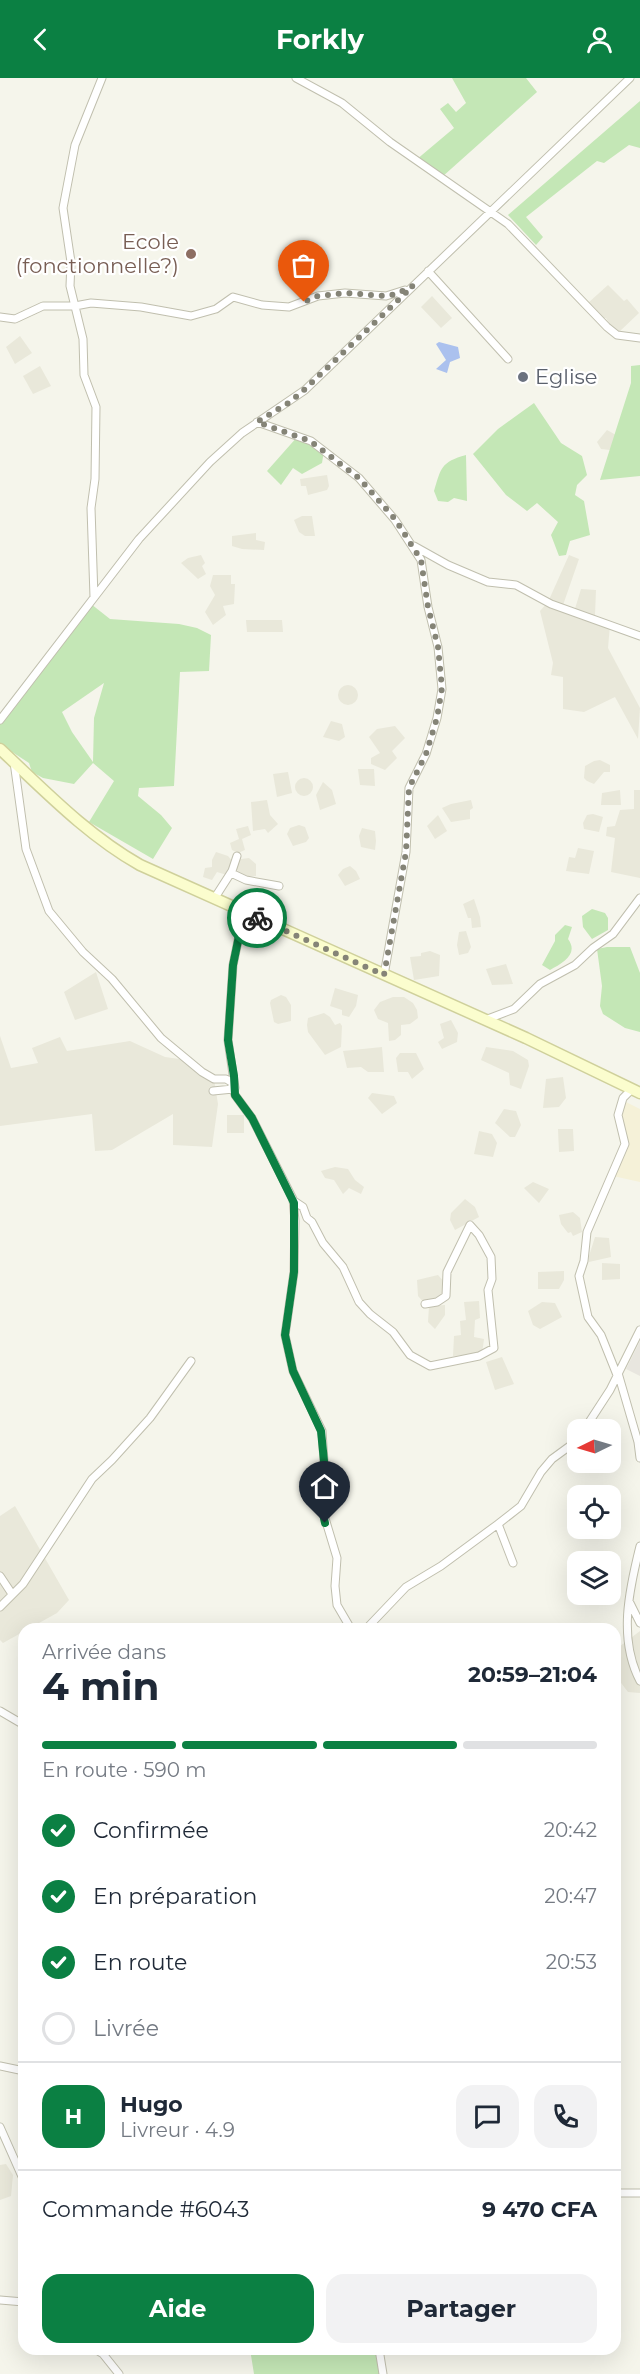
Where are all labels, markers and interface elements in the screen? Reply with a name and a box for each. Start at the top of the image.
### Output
icon: back [24,23,57,56]
text: Forkly [276,23,364,56]
icon: person [583,23,616,56]
place label: Ecole (fonctionnelle?) [15,229,179,278]
pin [278,240,329,302]
marker: Ecole (fonctionnelle?) [184,247,198,261]
icon: bag [287,249,320,282]
place label: Eglise [535,364,598,389]
marker: Eglise [516,370,530,384]
courier [227,888,287,948]
icon: bike [241,902,274,935]
north arrow [567,1419,621,1473]
map controls [567,1419,621,1605]
pin [299,1461,350,1523]
icon: home [308,1470,341,1503]
button: locate [567,1485,621,1539]
button: layers [567,1551,621,1605]
text: Arrivée dans [42,1640,166,1664]
text: 20:59–21:04 [468,1661,597,1688]
text: 4 min [42,1662,160,1710]
text: En route · 590 m [42,1758,206,1782]
icon: check [42,1814,75,1847]
text: Confirmée [93,1817,209,1844]
text: 20:42 [544,1818,597,1842]
icon: check [42,1880,75,1913]
text: En préparation [93,1883,257,1910]
text: 20:47 [544,1884,597,1908]
icon: check [42,1946,75,1979]
text: En route [93,1949,187,1976]
text: 20:53 [546,1950,597,1974]
text: Livrée [93,2015,159,2042]
button: chat [456,2085,519,2148]
button: phone [534,2085,597,2148]
text: Hugo [120,2091,183,2118]
text: H [65,2103,82,2130]
text: Livreur · 4.9 [120,2118,235,2142]
text: Commande #6043 [42,2196,249,2223]
text: 9 470 CFA [482,2196,597,2223]
button: Aide [42,2274,314,2343]
button: Partager [326,2274,597,2343]

